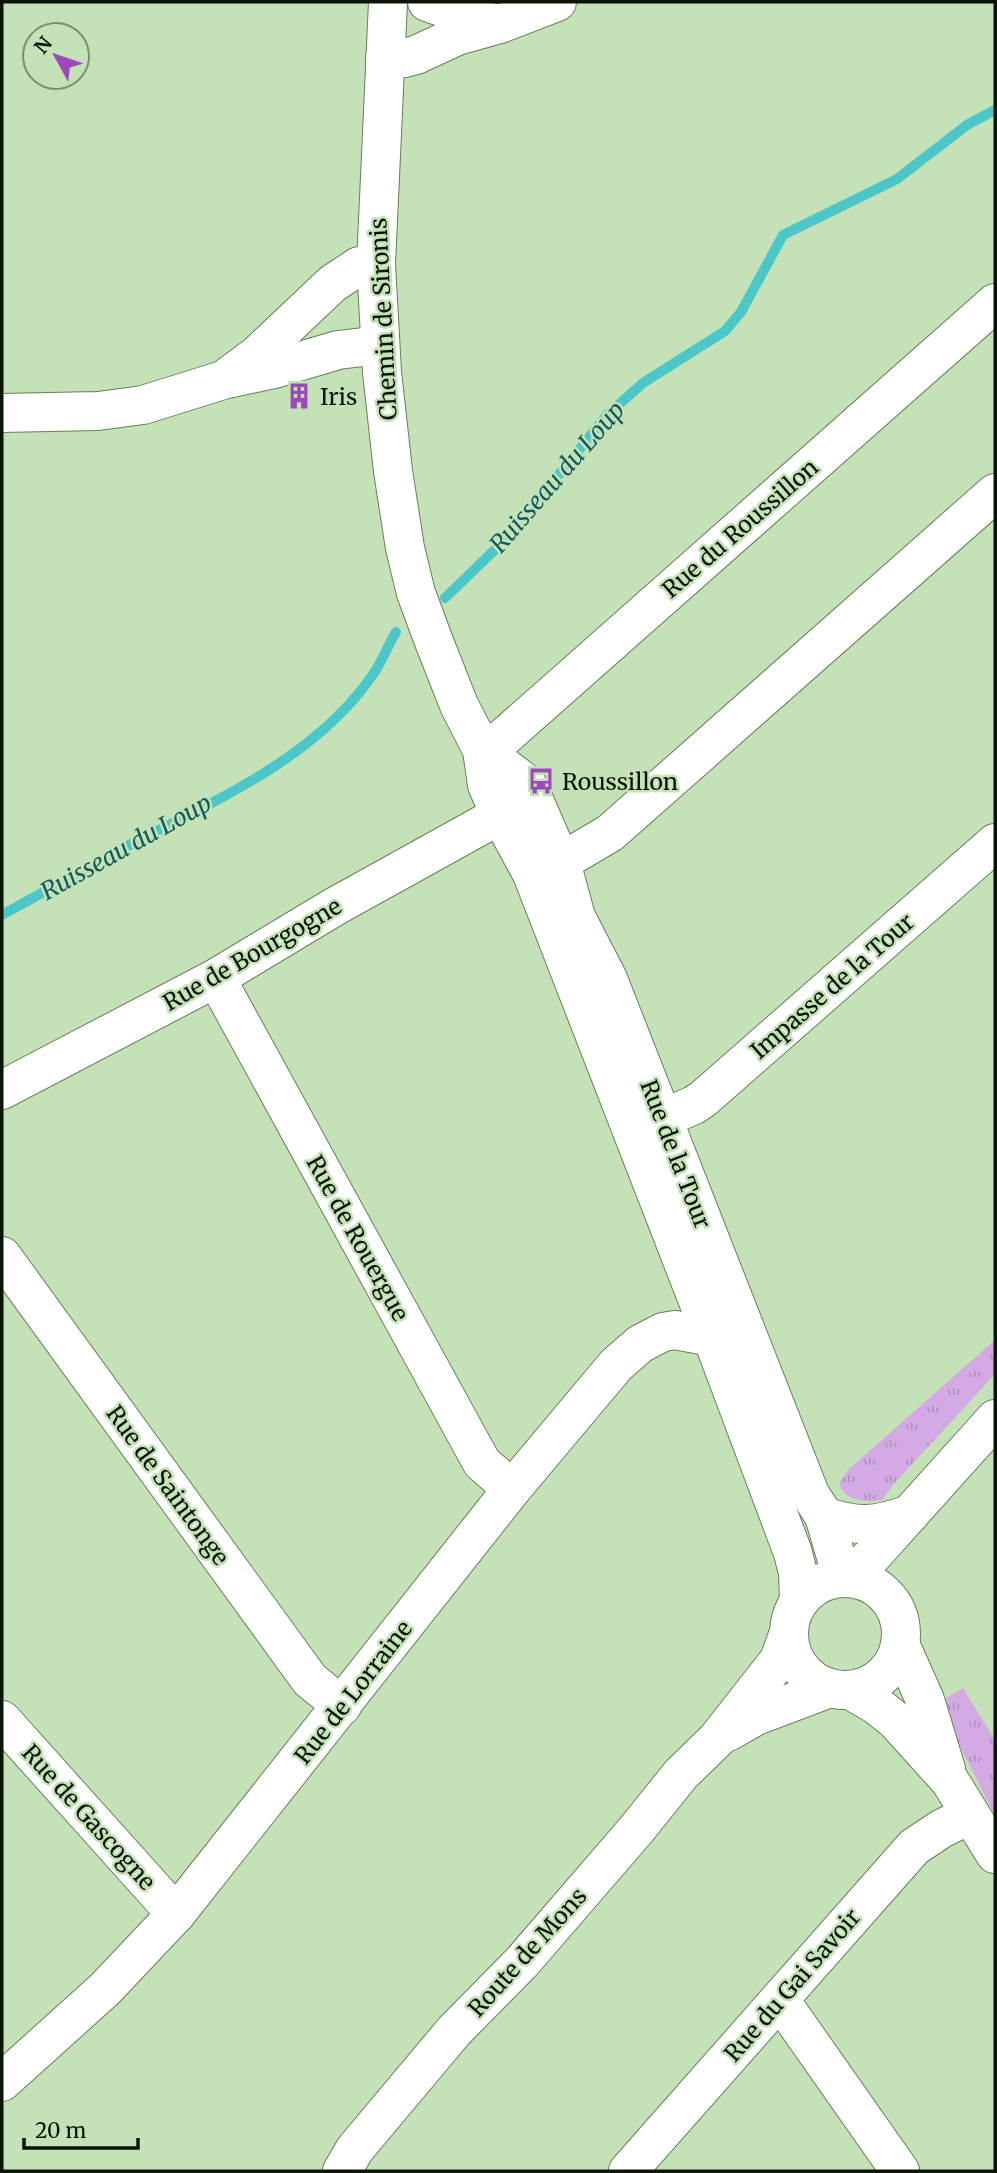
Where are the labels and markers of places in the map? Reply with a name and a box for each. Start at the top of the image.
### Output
building icon: Iris [284,381,314,411]
place label: Iris [320,382,357,411]
bus stop icon: Roussillon [526,766,556,796]
place label: Roussillon [562,767,678,796]

